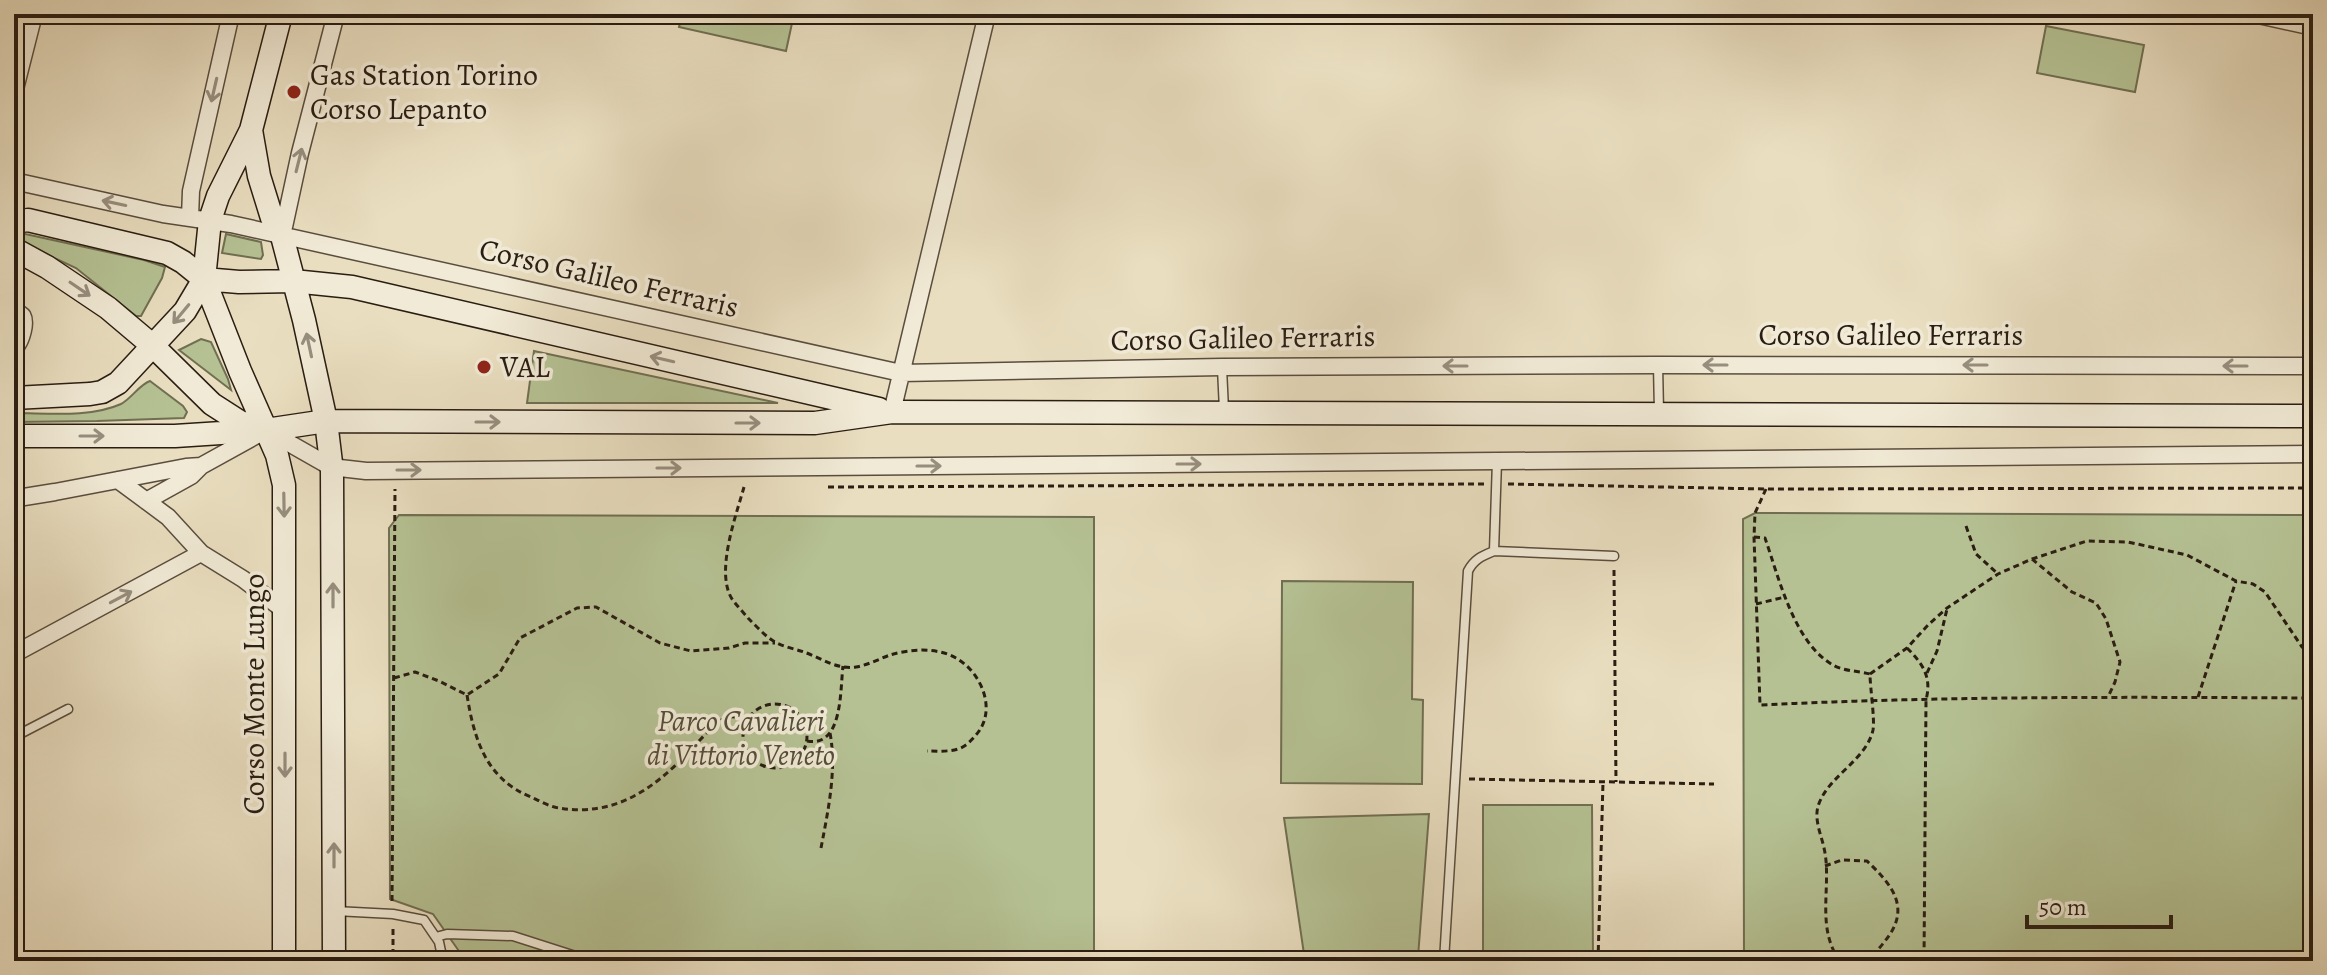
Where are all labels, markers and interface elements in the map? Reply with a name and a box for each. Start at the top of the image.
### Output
place label: Gas Station Torino Corso Lepanto [310,55,538,129]
one-way arrow [206,77,221,102]
marker: Gas Station Torino Corso Lepanto [285,83,303,101]
one-way arrow [292,147,307,173]
one-way arrow [102,195,127,210]
street label: Corso Galileo Ferraris [476,229,742,327]
one-way arrow [69,281,91,297]
one-way arrow [172,303,190,324]
street label: Corso Galileo Ferraris [1759,315,2023,355]
street label: Corso Galileo Ferraris [1110,316,1376,360]
one-way arrow [301,333,316,358]
place label: VAL [499,347,551,387]
one-way arrow [650,351,676,366]
one-way arrow [1702,357,1729,373]
one-way arrow [1962,357,1989,373]
marker: VAL [475,358,493,376]
one-way arrow [1442,358,1469,374]
one-way arrow [2222,358,2249,373]
one-way arrow [474,414,501,430]
one-way arrow [734,415,761,431]
one-way arrow [78,428,105,444]
one-way arrow [1175,456,1202,472]
one-way arrow [915,458,942,474]
one-way arrow [655,460,682,476]
one-way arrow [395,463,422,478]
one-way arrow [276,491,292,518]
street label: Corso Monte Lungo [234,574,274,814]
one-way arrow [325,582,341,609]
one-way arrow [109,588,132,604]
park label: Parco Cavalieri di Vittorio Veneto [647,701,835,775]
one-way arrow [277,751,293,778]
one-way arrow [326,842,342,869]
scale bar [2027,879,2171,929]
text: 50 m [2039,891,2087,923]

